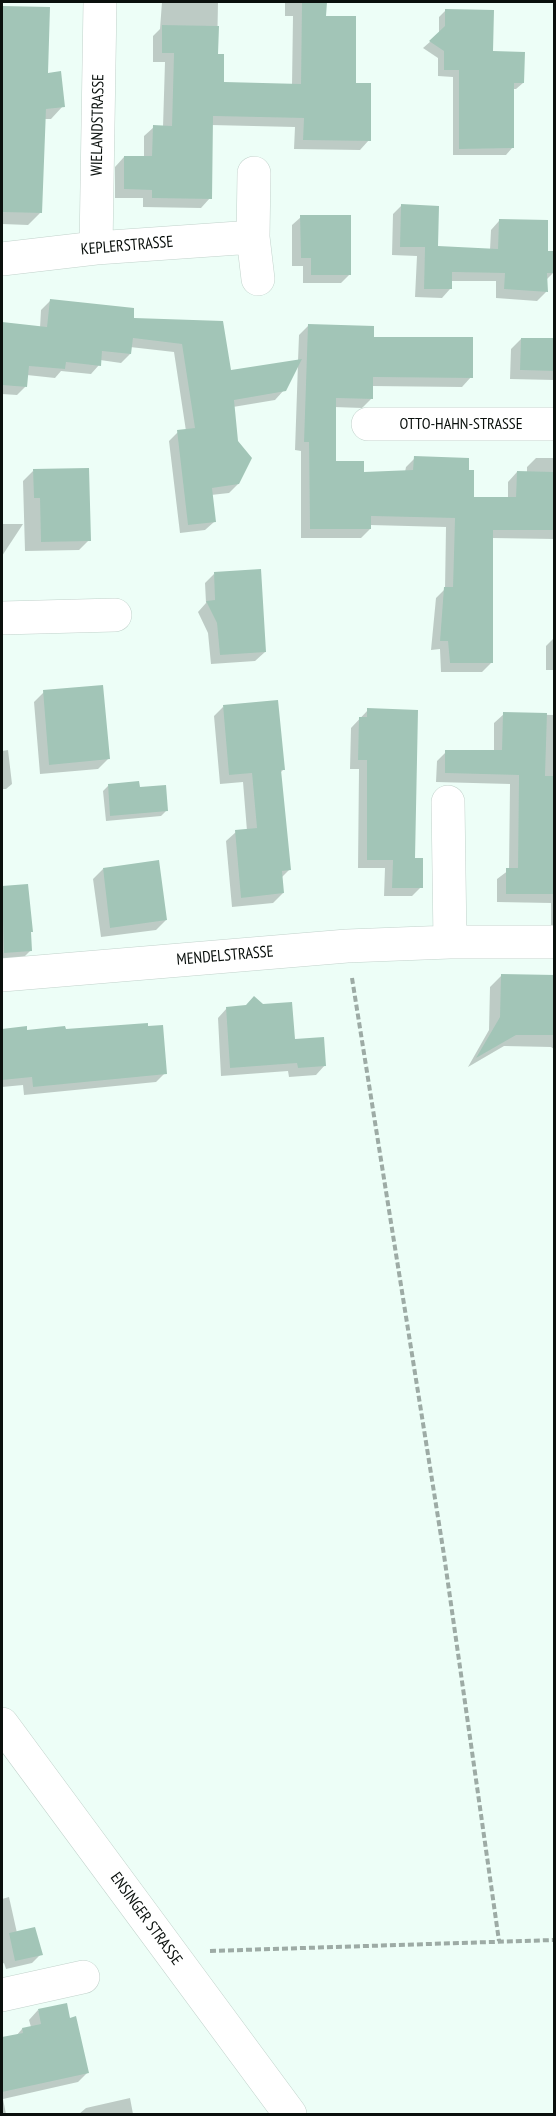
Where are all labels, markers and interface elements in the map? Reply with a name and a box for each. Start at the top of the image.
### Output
street label: WIELANDSTRASSE [88,74,108,176]
street label: KEPLERSTRASSE [80,232,174,260]
street label: OTTO-HAHN-STRASSE [399,414,523,434]
street label: MENDELSTRASSE [176,942,274,970]
street label: ENSINGER STRASSE [106,1869,186,1969]

